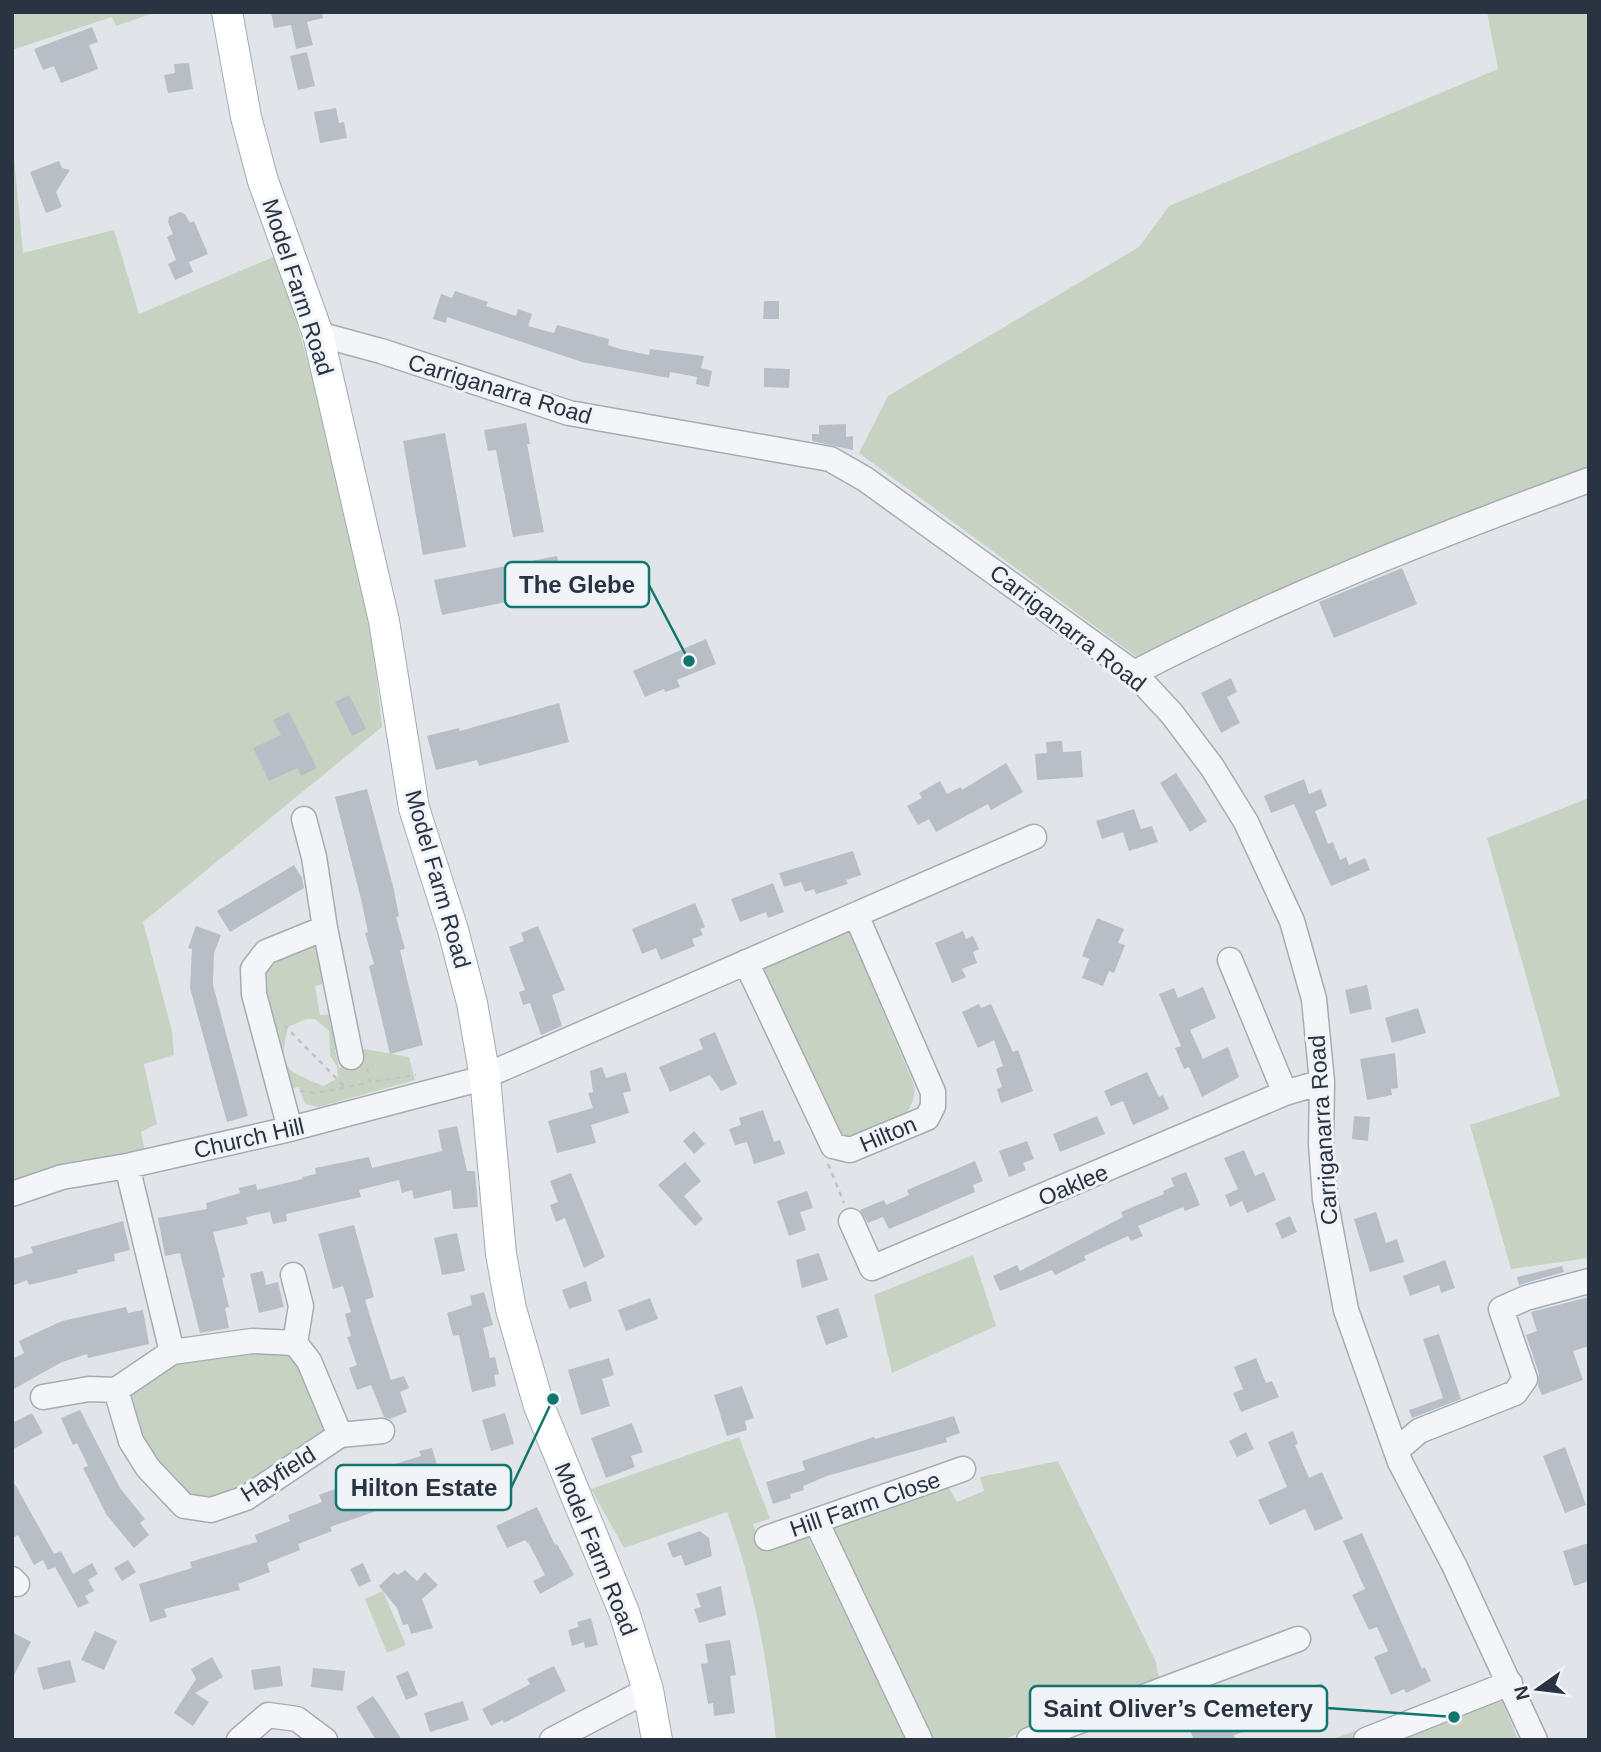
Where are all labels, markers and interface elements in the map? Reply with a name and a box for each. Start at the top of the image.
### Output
street label: Model Farm Road [257,195,339,379]
street label: Carriganarra Road [405,349,595,429]
street label: Carriganarra Road [985,559,1151,697]
callout: The Glebe [505,562,649,607]
text: The Glebe [519,571,635,598]
street label: Model Farm Road [400,787,476,971]
street label: Carriganarra Road [1303,1034,1343,1226]
street label: Hilton [856,1111,920,1157]
street label: Church Hill [191,1113,307,1163]
street label: Oaklee [1034,1159,1112,1211]
street label: Hayfield [236,1441,320,1507]
street label: Model Farm Road [549,1459,643,1639]
callout: Hilton Estate [336,1465,511,1510]
street label: Hill Farm Close [786,1466,944,1542]
text: Hilton Estate [351,1474,497,1501]
north arrow [1503,1654,1573,1724]
text: N [1510,1684,1534,1702]
callout: Saint Oliver’s Cemetery [1030,1686,1327,1731]
text: Saint Oliver’s Cemetery [1043,1695,1313,1722]

